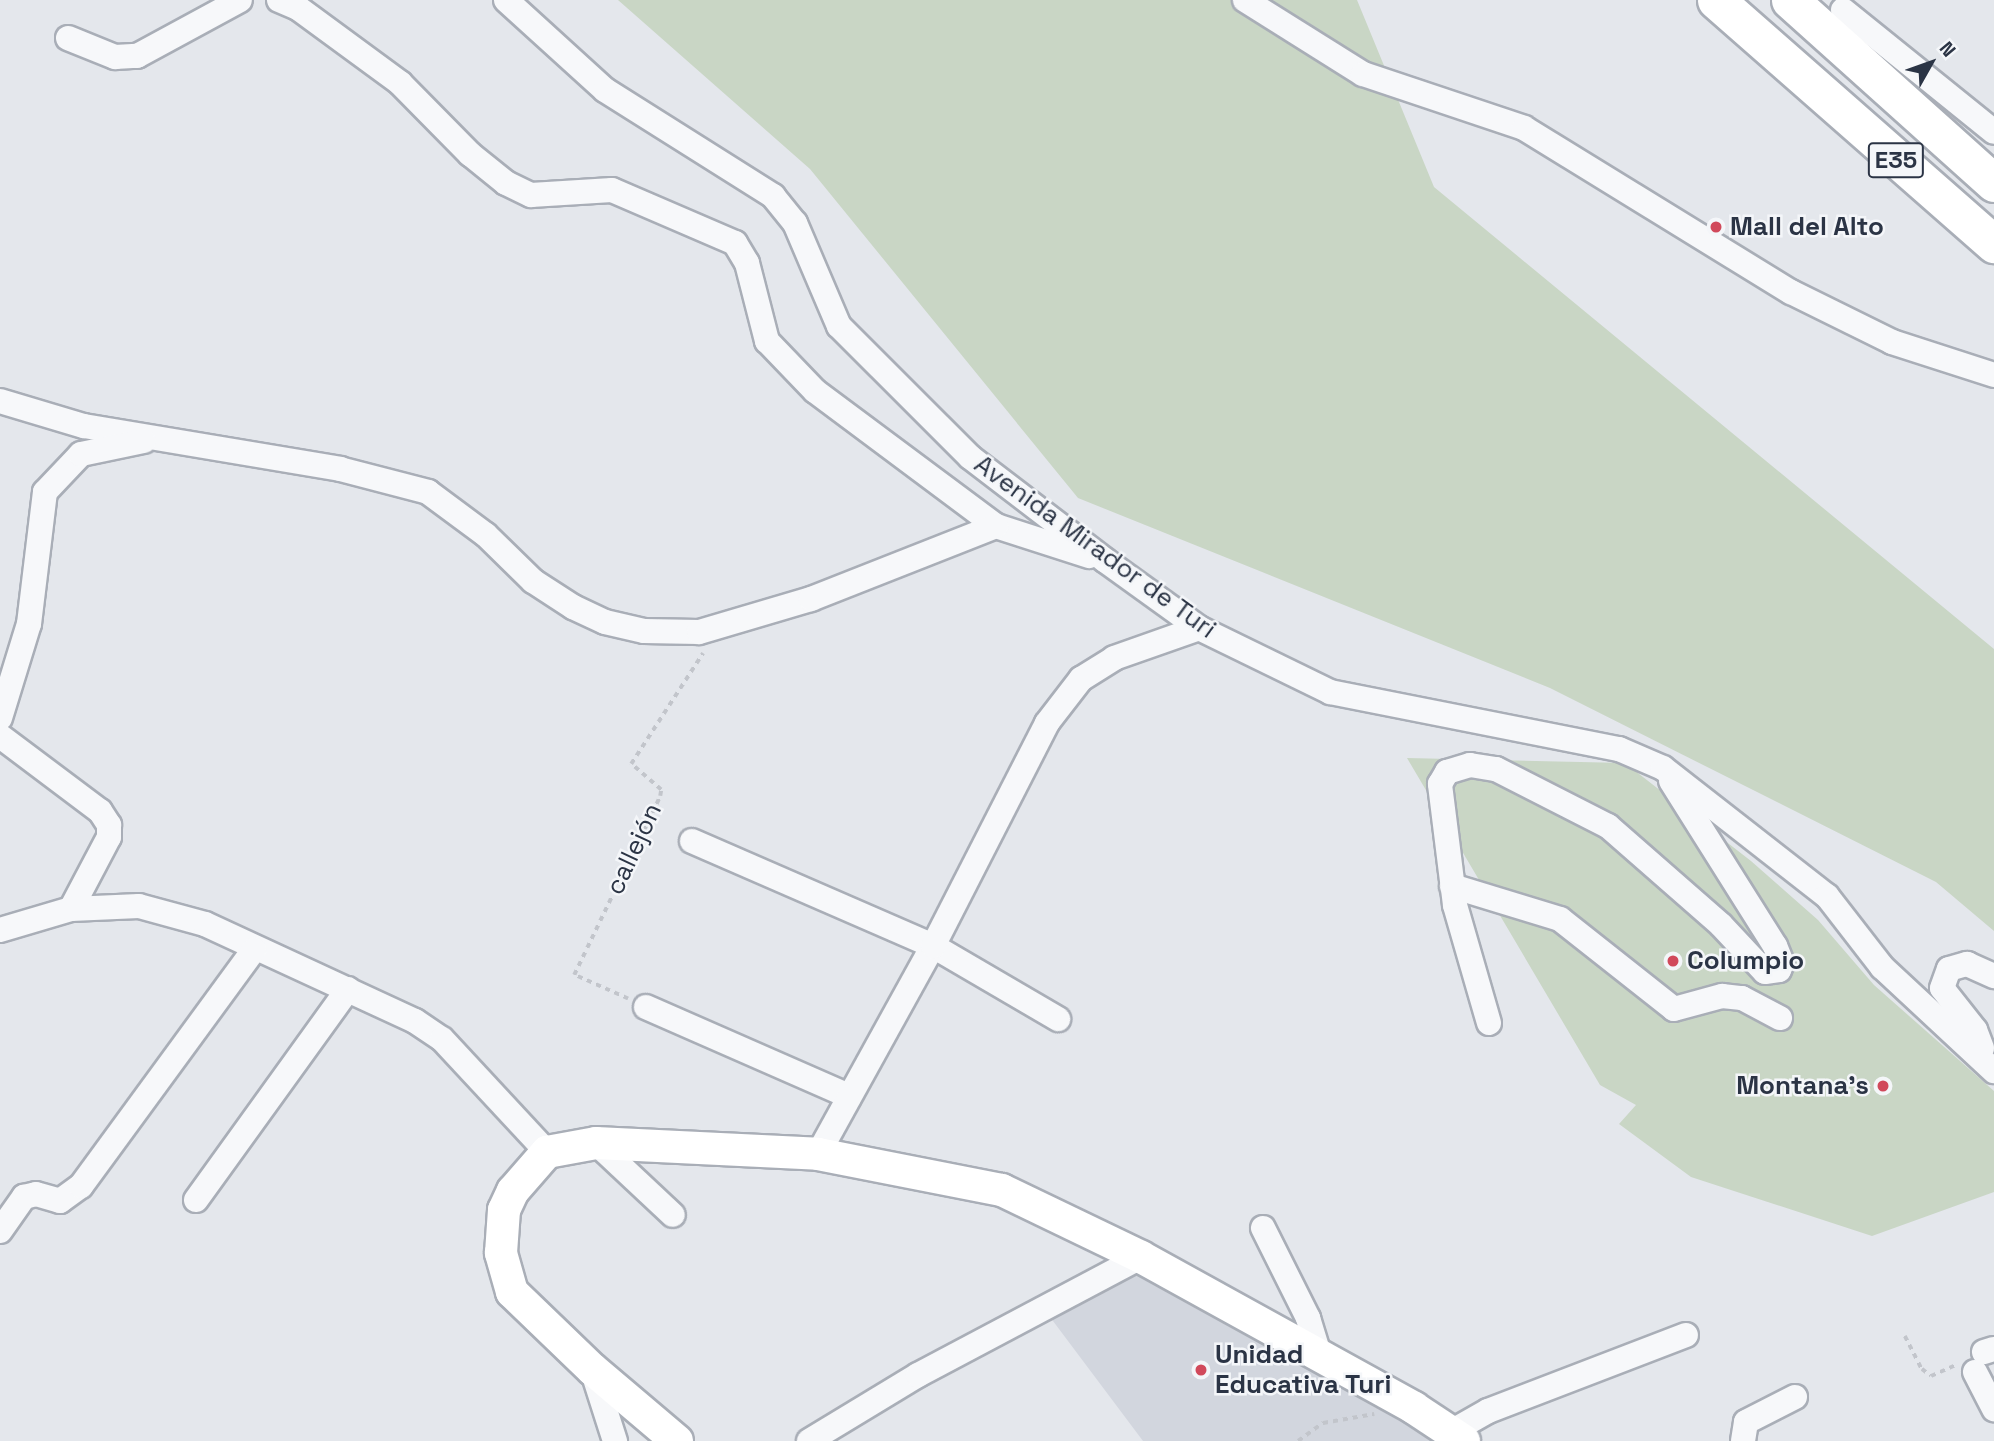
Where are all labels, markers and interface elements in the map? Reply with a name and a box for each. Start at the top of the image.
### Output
north arrow [1896,28,1966,98]
text: N [1934,36,1961,62]
road number: E35 [1866,140,1926,180]
place label: Mall del Alto [1730,211,1884,243]
marker: Mall del Alto [1708,219,1724,235]
street label: Avenida Mirador de Turi [968,449,1222,645]
street label: callejón [599,798,669,900]
place label: Columpio [1687,945,1804,977]
marker: Columpio [1665,953,1681,969]
place label: Montana's [1736,1070,1869,1102]
marker: Montana's [1875,1078,1891,1094]
place label: Unidad Educativa Turi [1215,1339,1392,1400]
marker: Unidad Educativa Turi [1193,1362,1209,1378]

